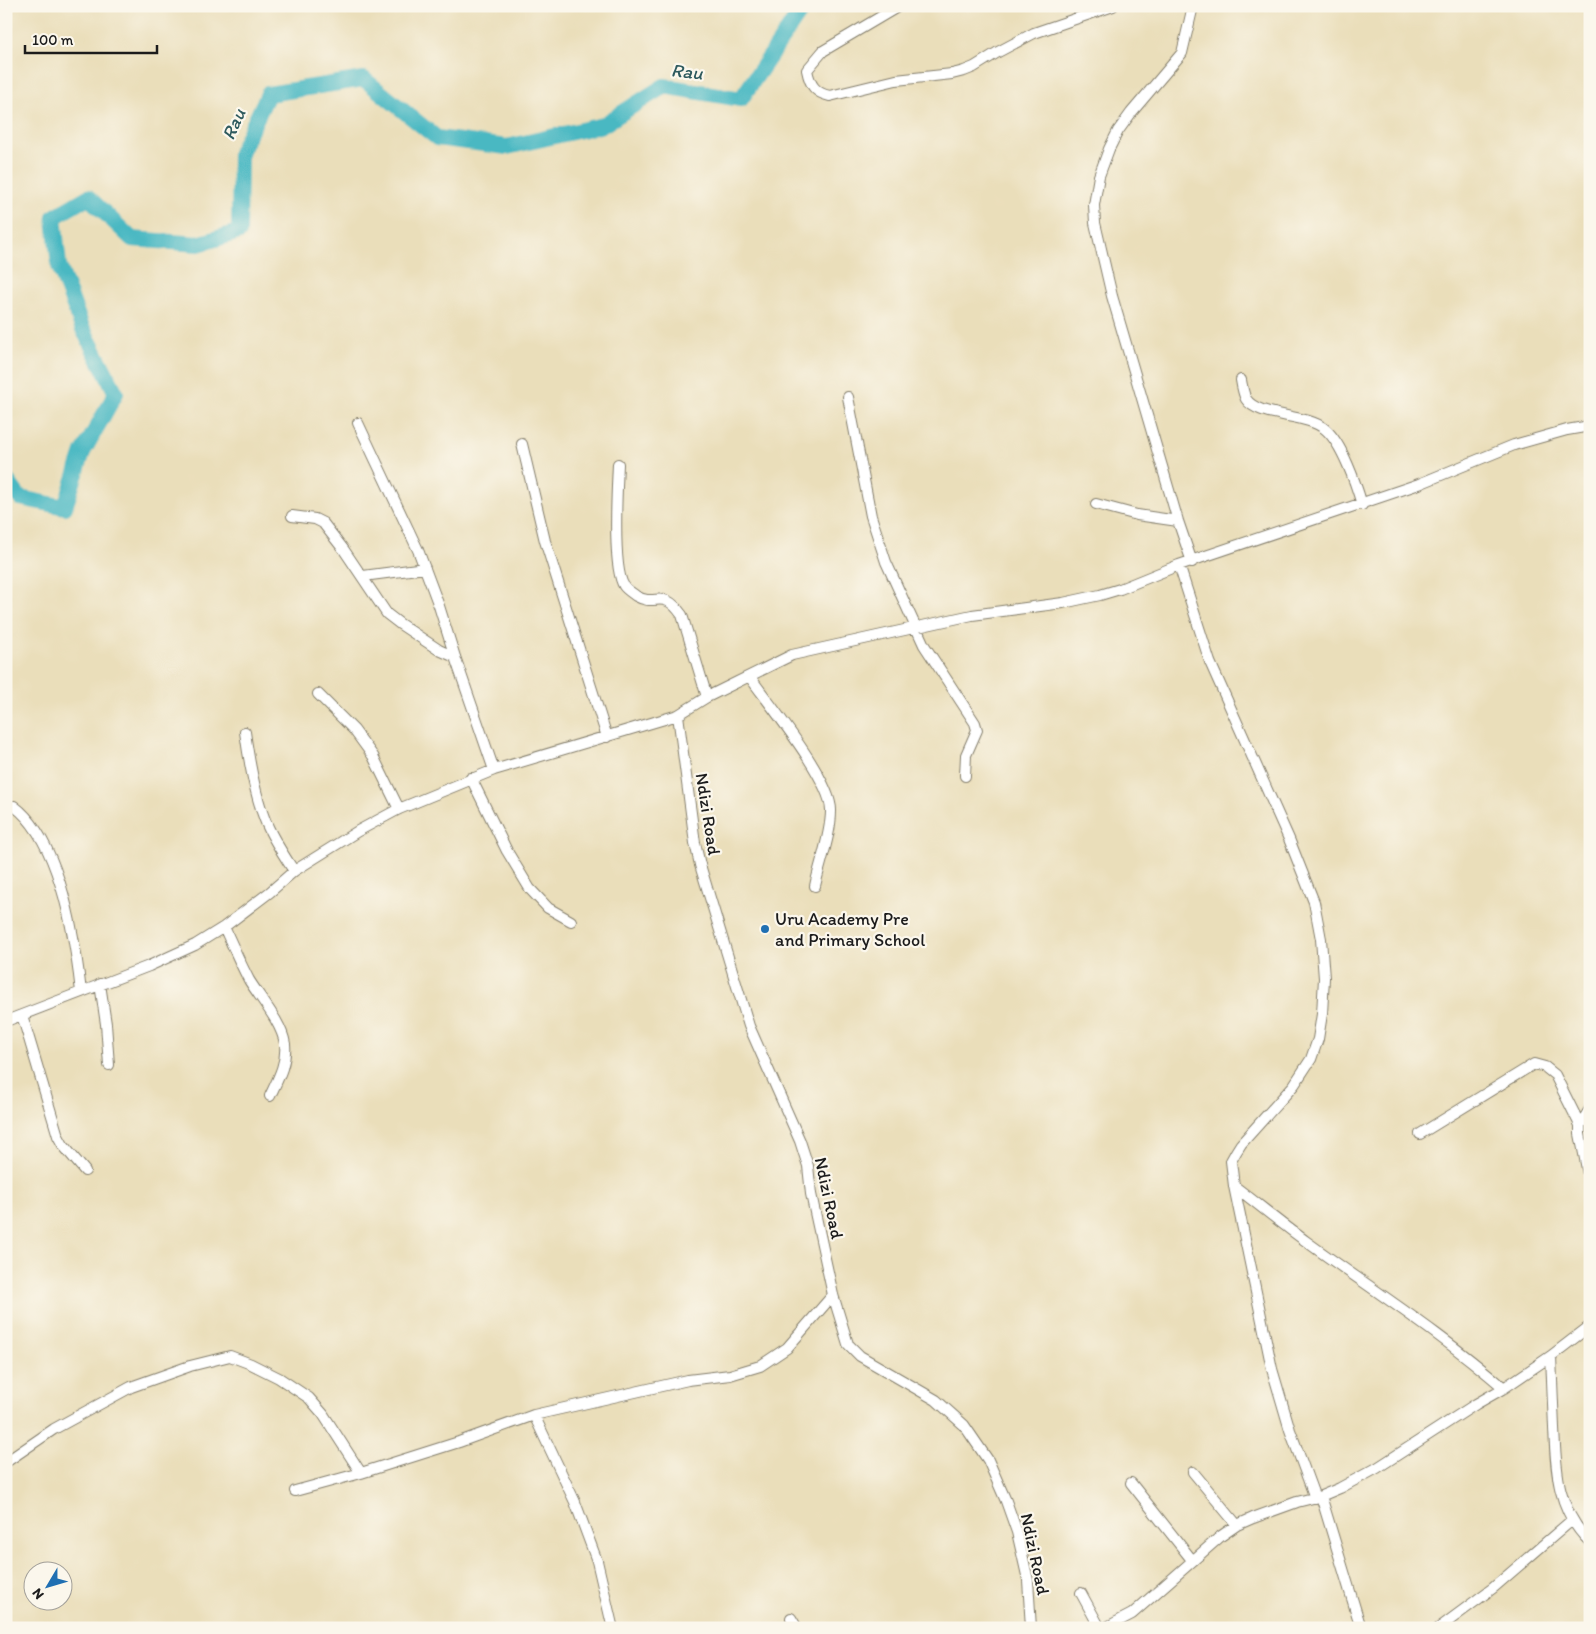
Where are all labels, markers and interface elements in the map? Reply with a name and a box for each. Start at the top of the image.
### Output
scale bar [25,22,158,54]
text: 100 m [32,31,74,49]
water label: Rau [670,58,705,85]
water label: Rau [216,104,251,143]
street label: Ndizi Road [691,771,725,857]
place label: Uru Academy Pre and Primary School [775,908,925,951]
marker: Uru Academy Pre and Primary School [759,923,771,935]
street label: Ndizi Road [810,1155,848,1241]
street label: Ndizi Road [1016,1511,1054,1597]
north arrow [22,1562,72,1612]
text: N [29,1585,48,1603]

